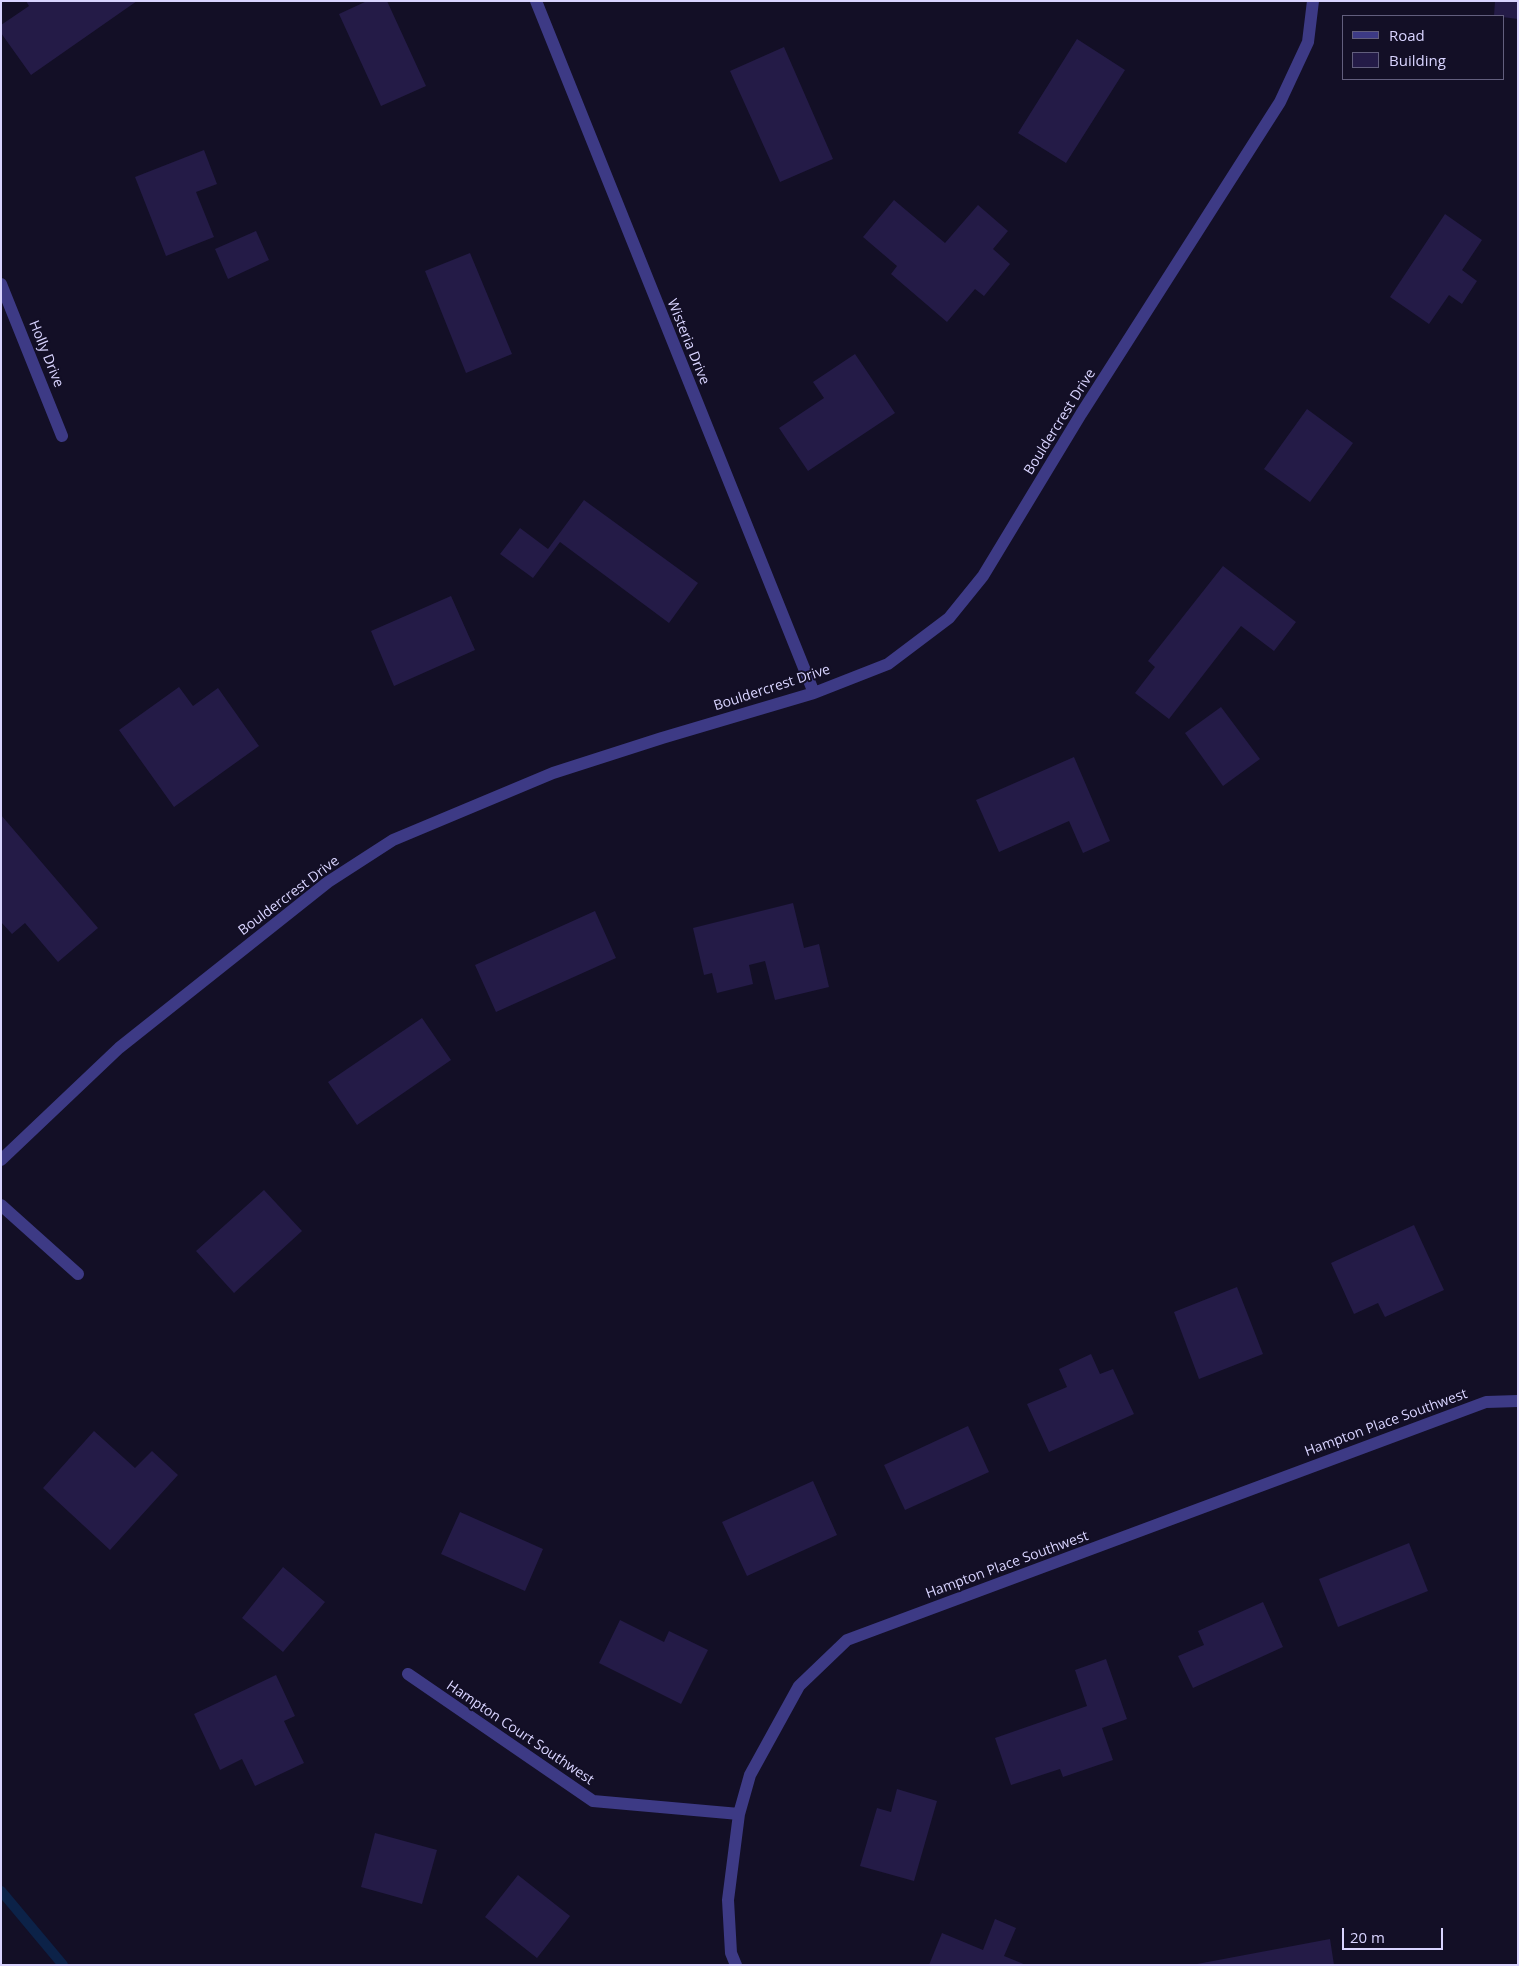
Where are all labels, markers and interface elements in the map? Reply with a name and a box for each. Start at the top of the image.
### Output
legend [1342,15,1504,80]
text: Road [1389,25,1425,45]
text: Building [1389,50,1446,70]
street label: Wisteria Drive [663,297,713,387]
street label: Holly Drive [25,318,67,390]
street label: Bouldercrest Drive [1021,366,1099,478]
street label: Bouldercrest Drive [712,661,832,715]
street label: Bouldercrest Drive [235,853,343,939]
street label: Hampton Place Southwest [1302,1386,1470,1460]
street label: Hampton Place Southwest [923,1528,1091,1602]
street label: Hampton Court Southwest [443,1677,597,1789]
scale bar [1344,1918,1445,1950]
text: 20 m [1350,1927,1385,1947]

